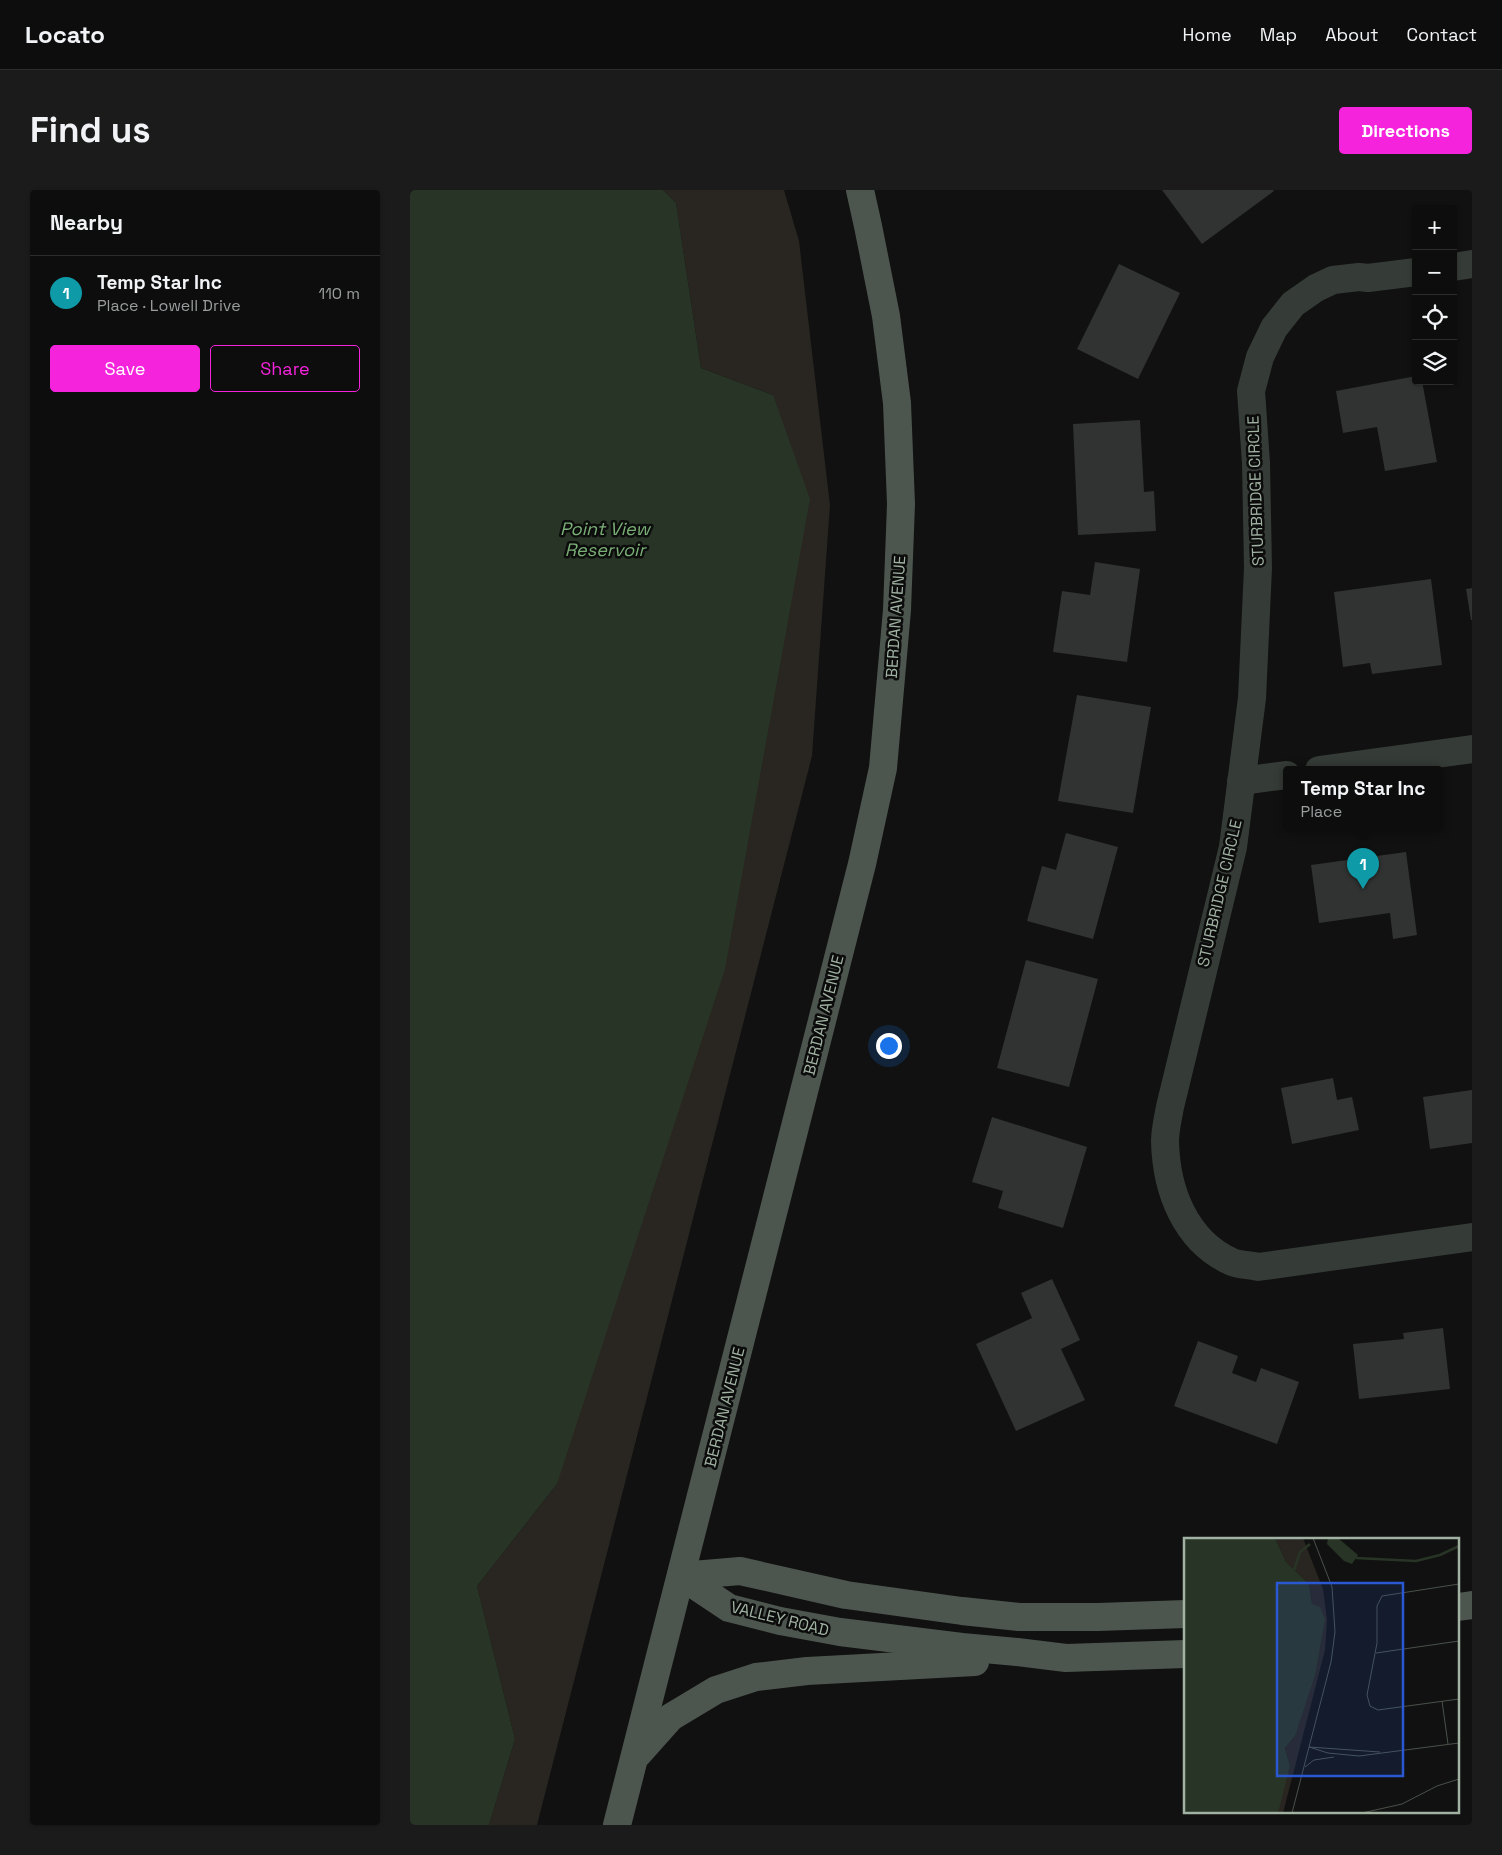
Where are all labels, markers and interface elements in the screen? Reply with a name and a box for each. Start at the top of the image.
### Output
text: Locato [25,19,105,50]
text: Home [1183,23,1232,46]
text: Map [1260,23,1297,46]
text: About [1325,23,1379,46]
text: Contact [1407,23,1477,46]
button: Directions [1339,107,1472,154]
text: Find us [30,108,151,152]
map controls [1412,205,1457,385]
button: + [1412,205,1457,250]
text: Nearby [50,209,123,236]
button: − [1412,250,1457,295]
text: Temp Star Inc [97,270,222,295]
text: 1 [62,283,70,304]
text: 110 m [318,283,360,304]
text: Place · Lowell Drive [97,295,241,316]
button: locate [1412,295,1457,340]
button: layers [1412,340,1457,385]
button: Save [50,345,200,392]
button: Share [210,345,360,392]
street label: STURBRIDGE CIRCLE [1242,415,1269,567]
water label: Point View Reservoir [560,517,652,561]
street label: BERDAN AVENUE [881,555,910,679]
popup [1283,766,1443,831]
text: Temp Star Inc [1301,776,1425,801]
text: Place [1301,801,1342,822]
street label: STURBRIDGE CIRCLE [1192,817,1247,969]
pin: 1 [1347,848,1379,889]
street label: BERDAN AVENUE [798,953,849,1077]
your location [876,1033,902,1059]
street label: BERDAN AVENUE [699,1345,750,1469]
inset map [1184,1538,1460,1812]
street label: VALLEY ROAD [729,1596,831,1641]

